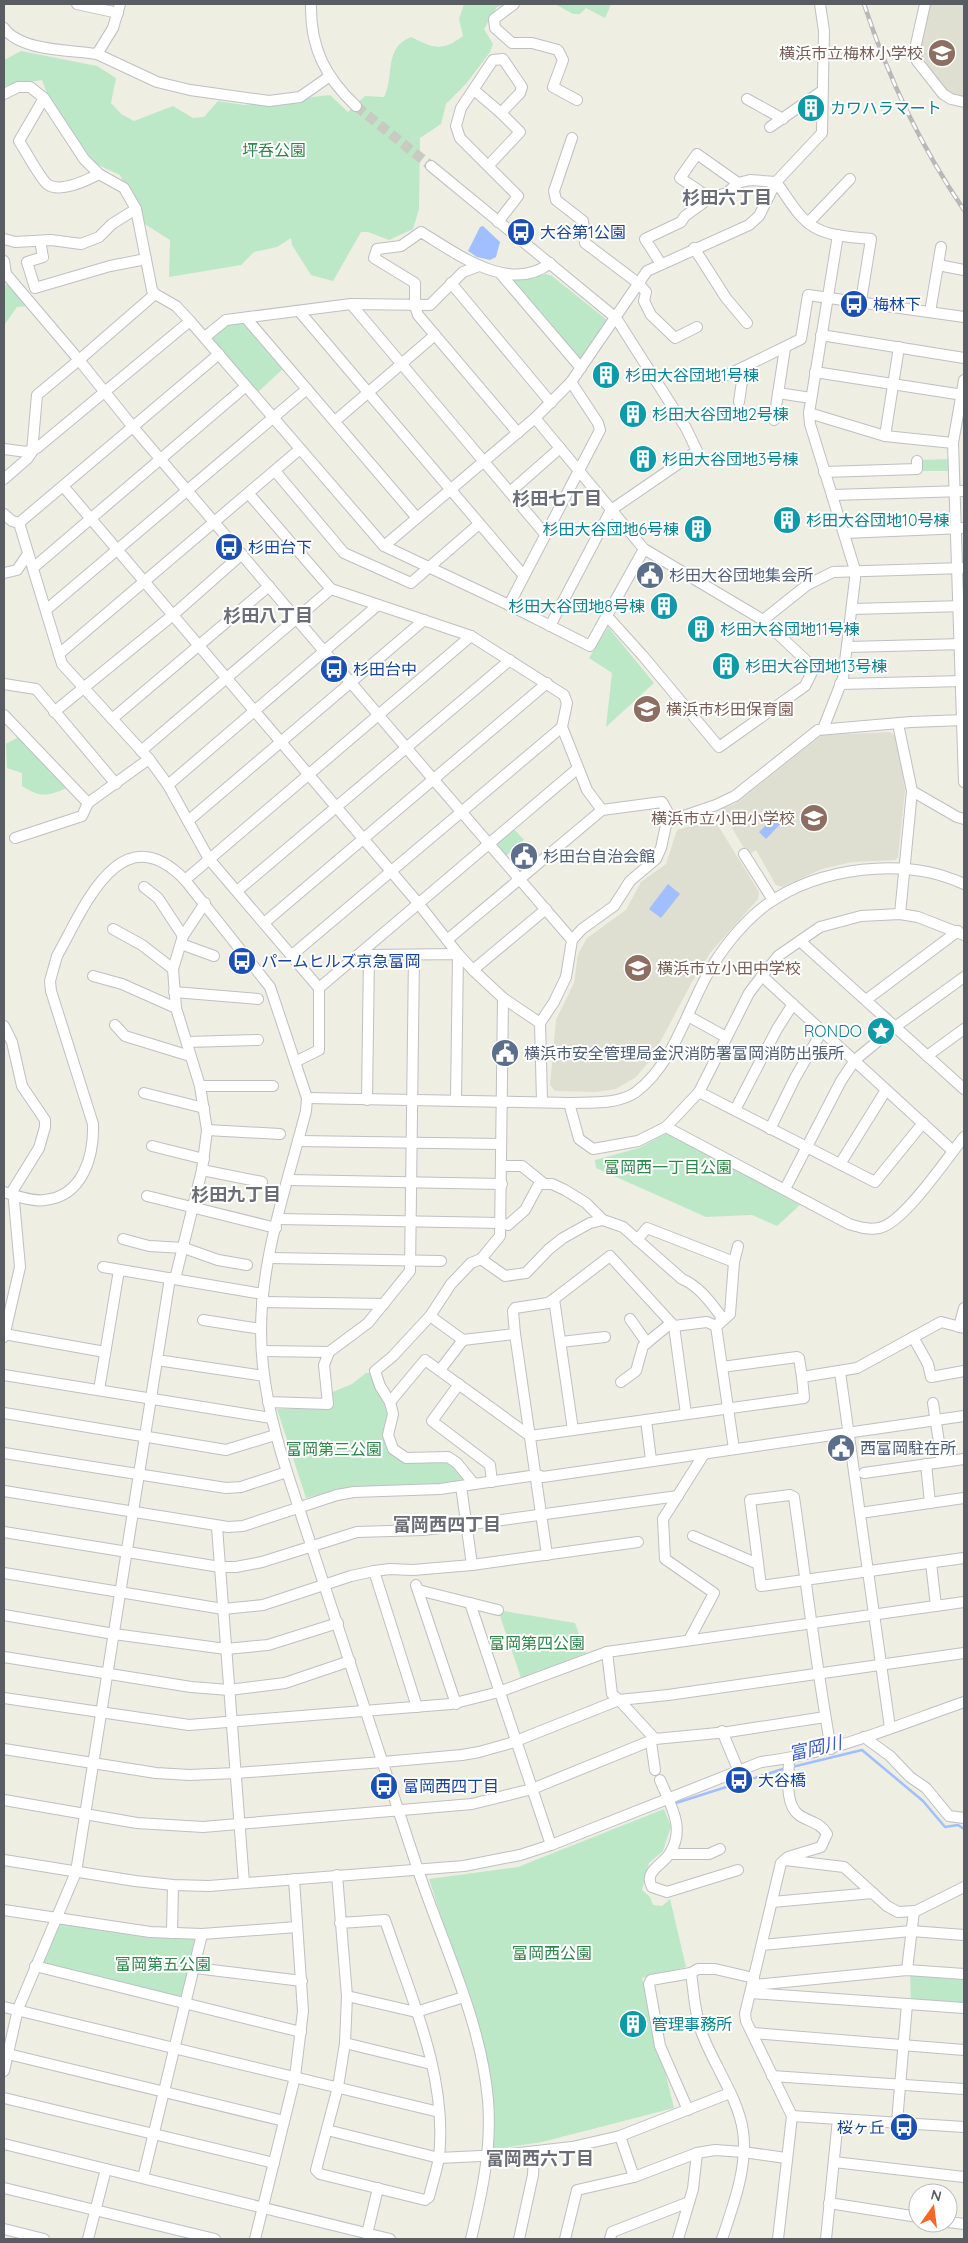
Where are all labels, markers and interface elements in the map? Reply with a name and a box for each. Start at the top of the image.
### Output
school or university icon: 横浜市立梅林小学校 [927,38,957,68]
place label: 横浜市立梅林小学校 [779,43,923,63]
building icon: カワハラマート [796,93,826,123]
place label: カワハラマート [830,98,942,118]
park label: 坪呑公園 [242,140,306,160]
district label: 杉田六丁目 [682,186,772,209]
bus stop icon: 大谷第1公園 [506,217,536,247]
place label: 大谷第1公園 [540,222,626,242]
bus stop icon: 梅林下 [839,289,869,319]
place label: 梅林下 [873,294,921,314]
building icon: 杉田大谷団地1号棟 [591,360,621,390]
place label: 杉田大谷団地1号棟 [625,365,759,385]
building icon: 杉田大谷団地2号棟 [618,399,648,429]
place label: 杉田大谷団地2号棟 [652,404,789,424]
building icon: 杉田大谷団地3号棟 [628,444,658,474]
place label: 杉田大谷団地3号棟 [662,449,798,469]
district label: 杉田七丁目 [512,487,602,510]
building icon: 杉田大谷団地10号棟 [772,505,802,535]
place label: 杉田大谷団地10号棟 [806,510,949,530]
building icon: 杉田大谷団地6号棟 [683,514,713,544]
place label: 杉田大谷団地6号棟 [542,519,679,539]
bus stop icon: 杉田台下 [214,532,244,562]
place label: 杉田台下 [248,537,312,557]
public building icon: 杉田大谷団地集会所 [635,560,665,590]
place label: 杉田大谷団地集会所 [669,565,813,585]
building icon: 杉田大谷団地8号棟 [649,591,679,621]
place label: 杉田大谷団地8号棟 [508,596,645,616]
district label: 杉田八丁目 [223,604,313,627]
building icon: 杉田大谷団地11号棟 [686,614,716,644]
place label: 杉田大谷団地11号棟 [720,619,860,639]
building icon: 杉田大谷団地13号棟 [711,651,741,681]
bus stop icon: 杉田台中 [319,654,349,684]
place label: 杉田大谷団地13号棟 [745,656,887,676]
place label: 杉田台中 [353,659,417,679]
school or university icon: 横浜市杉田保育園 [632,694,662,724]
place label: 横浜市杉田保育園 [666,699,794,719]
school or university icon: 横浜市立小田小学校 [799,803,829,833]
place label: 横浜市立小田小学校 [651,808,795,828]
public building icon: 杉田台自治会館 [509,841,539,871]
place label: 杉田台自治会館 [543,846,655,866]
bus stop icon: パームヒルズ京急富岡 [227,946,257,976]
place label: パームヒルズ京急富岡 [261,951,421,971]
school or university icon: 横浜市立小田中学校 [623,953,653,983]
place label: 横浜市立小田中学校 [657,958,801,978]
place icon: RONDO [866,1016,896,1046]
place label: RONDO [804,1021,862,1041]
public building icon: 横浜市安全管理局金沢消防署富岡消防出張所 [490,1038,520,1068]
place label: 横浜市安全管理局金沢消防署富岡消防出張所 [524,1043,844,1063]
park label: 富岡西一丁目公園 [604,1157,732,1177]
district label: 杉田九丁目 [191,1183,281,1206]
public building icon: 西富岡駐在所 [826,1433,856,1463]
place label: 西富岡駐在所 [860,1438,956,1458]
park label: 富岡第三公園 [286,1439,382,1459]
district label: 富岡西四丁目 [393,1513,501,1536]
park label: 富岡第四公園 [489,1633,585,1653]
water label: 富岡川 [786,1730,846,1765]
bus stop icon: 大谷橋 [724,1765,754,1795]
place label: 大谷橋 [758,1770,806,1790]
bus stop icon: 富岡西四丁目 [369,1771,399,1801]
place label: 富岡西四丁目 [403,1776,499,1796]
park label: 富岡西公園 [512,1943,592,1963]
park label: 富岡第五公園 [115,1954,211,1974]
building icon: 管理事務所 [618,2009,648,2039]
place label: 管理事務所 [652,2014,732,2034]
bus stop icon: 桜ヶ丘 [889,2112,919,2142]
place label: 桜ヶ丘 [837,2117,885,2137]
district label: 富岡西六丁目 [486,2147,594,2170]
north arrow [908,2183,958,2233]
text: N [929,2185,943,2205]

